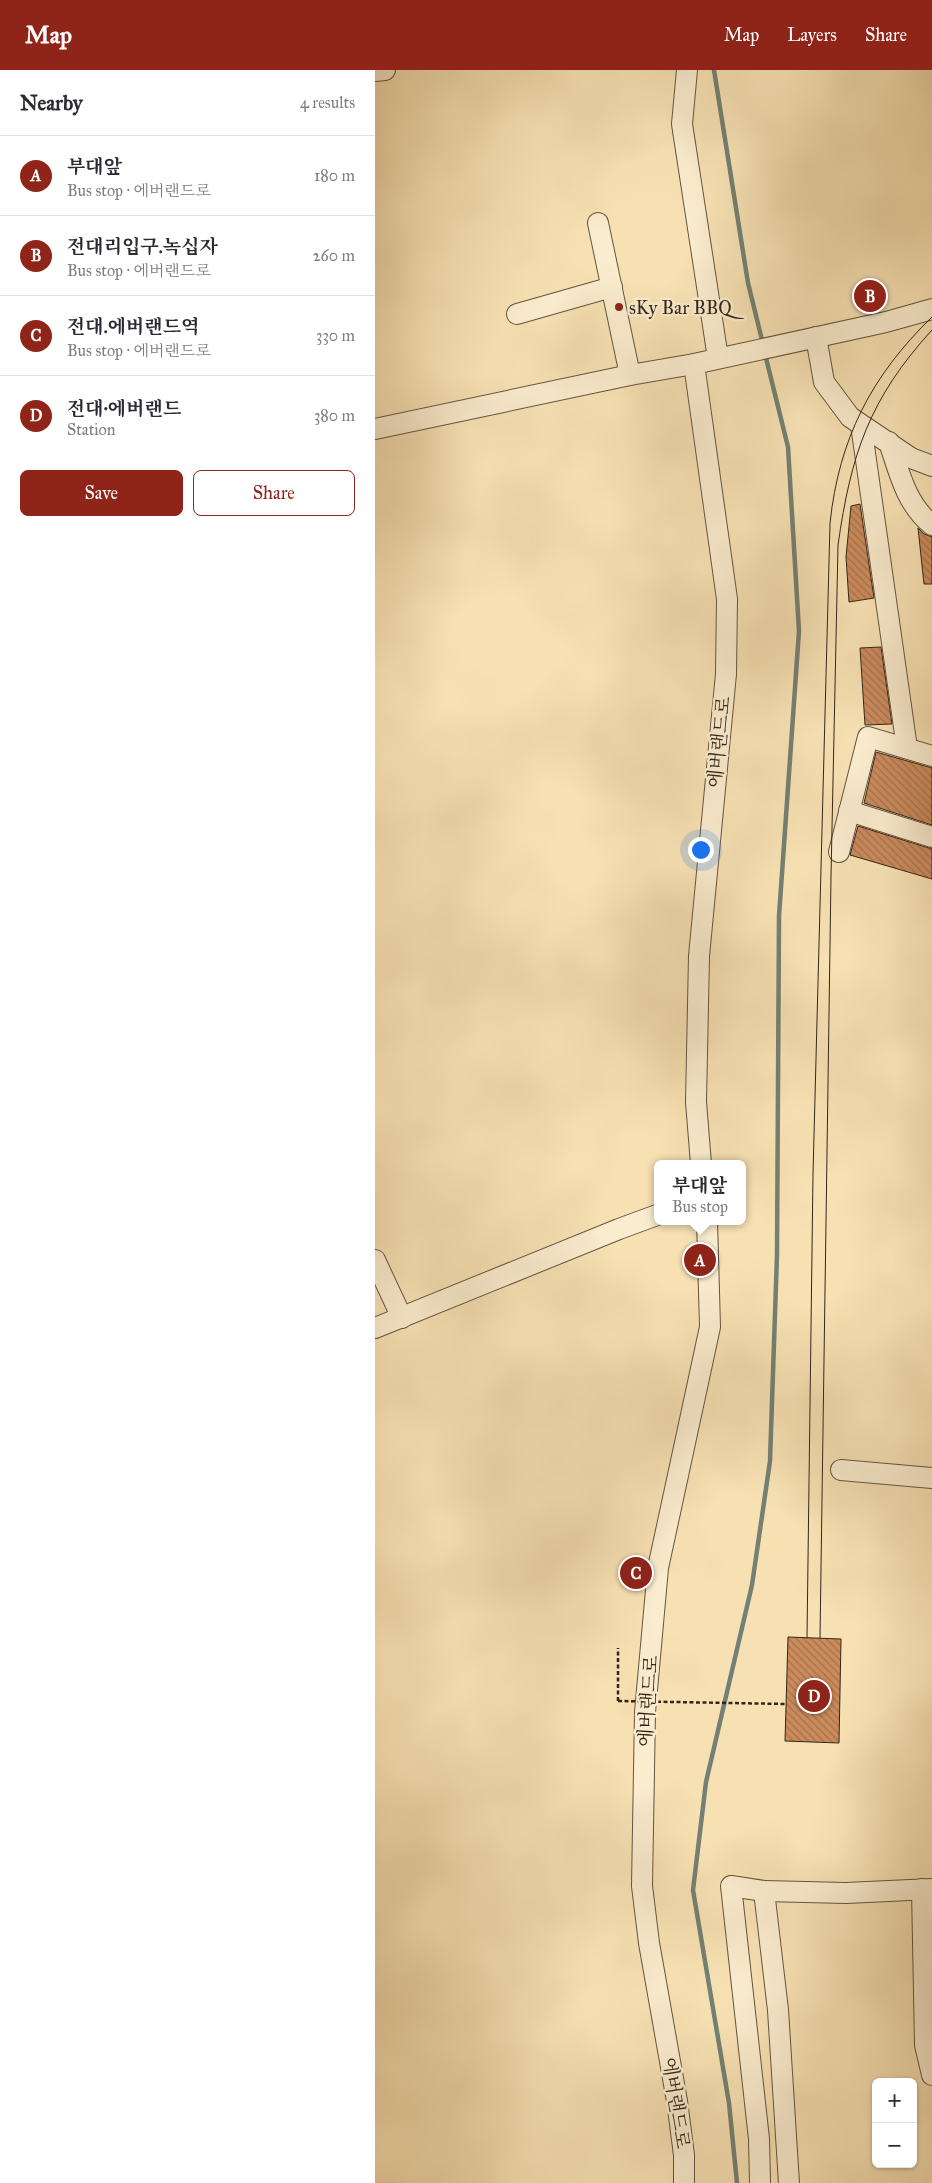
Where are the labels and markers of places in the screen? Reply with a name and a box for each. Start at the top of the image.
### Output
pin: B [854,277,886,315]
place label: sKy Bar BBQ [629,296,745,319]
marker: sKy Bar BBQ [613,301,625,313]
pin: A [684,1241,716,1279]
pin: C [620,1554,652,1592]
pin: D [798,1677,830,1715]

